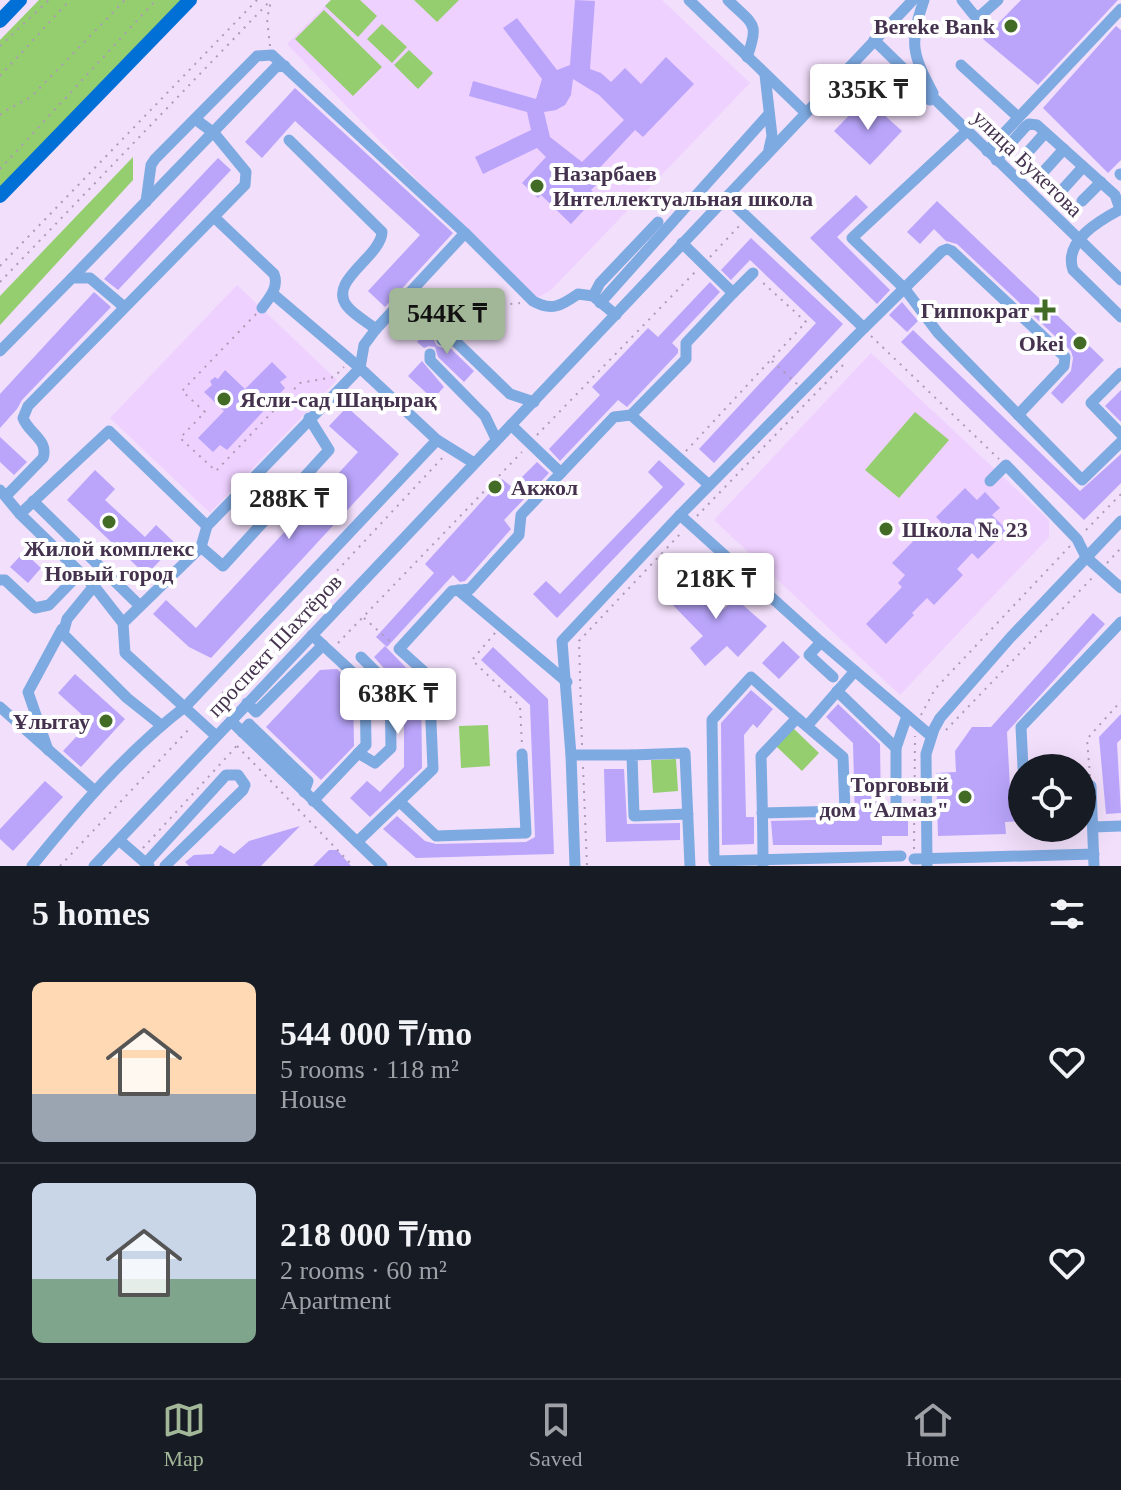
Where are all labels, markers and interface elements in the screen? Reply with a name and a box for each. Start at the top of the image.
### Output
place label: Bereke Bank [874,14,996,39]
marker: Bereke Bank [1002,17,1020,35]
pin: 335K ₸ [803,64,933,132]
text: 335K ₸ [828,75,908,104]
street label: улица Букетова [968,105,1088,222]
place label: Назарбаев Интеллектуальная школа [553,161,813,211]
marker: Назарбаев Интеллектуальная школа [528,177,546,195]
pin: 544K ₸ [382,288,512,356]
place label: Гиппократ [921,298,1029,323]
text: 544K ₸ [407,299,487,328]
marker: Гиппократ [1036,301,1054,319]
place label: Okei [1019,331,1064,356]
marker: Okei [1071,334,1089,352]
place label: Ясли-сад Шаңырақ [240,387,437,412]
marker: Ясли-сад Шаңырақ [215,390,233,408]
pin: 288K ₸ [224,473,354,541]
place label: Акжол [511,475,578,500]
marker: Акжол [486,478,504,496]
text: 288K ₸ [249,484,329,513]
marker: Жилой комплекс Новый город [100,513,118,531]
place label: Школа № 23 [902,517,1028,542]
marker: Школа № 23 [877,520,895,538]
place label: Жилой комплекс Новый город [24,536,195,586]
pin: 218K ₸ [651,553,781,621]
text: 218K ₸ [676,564,756,593]
street label: проспект Шахтёров [202,569,347,722]
pin: 638K ₸ [333,668,463,736]
text: 638K ₸ [358,679,438,708]
place label: Ұлытау [13,709,90,734]
marker: Ұлытау [97,712,115,730]
map controls [1008,754,1096,842]
button: locate [1008,754,1096,842]
place label: Торговый дом "Алмаз" [819,772,949,822]
marker: Торговый дом "Алмаз" [956,788,974,806]
icon: filters [1045,892,1089,936]
text: 5 homes [32,895,150,932]
icon: home [96,1014,192,1110]
text: 544 000 ₸/mo [280,1015,472,1052]
icon: heart [1045,1040,1089,1084]
text: 5 rooms · 118 m² [280,1055,459,1084]
text: House [280,1085,346,1114]
icon: home [96,1215,192,1311]
text: 218 000 ₸/mo [280,1216,472,1253]
icon: heart [1045,1241,1089,1285]
text: 2 rooms · 60 m² [280,1256,447,1285]
text: Apartment [280,1286,391,1315]
tab: Map [162,1398,206,1472]
tab: Saved [529,1398,583,1472]
tab: Home [906,1398,959,1472]

